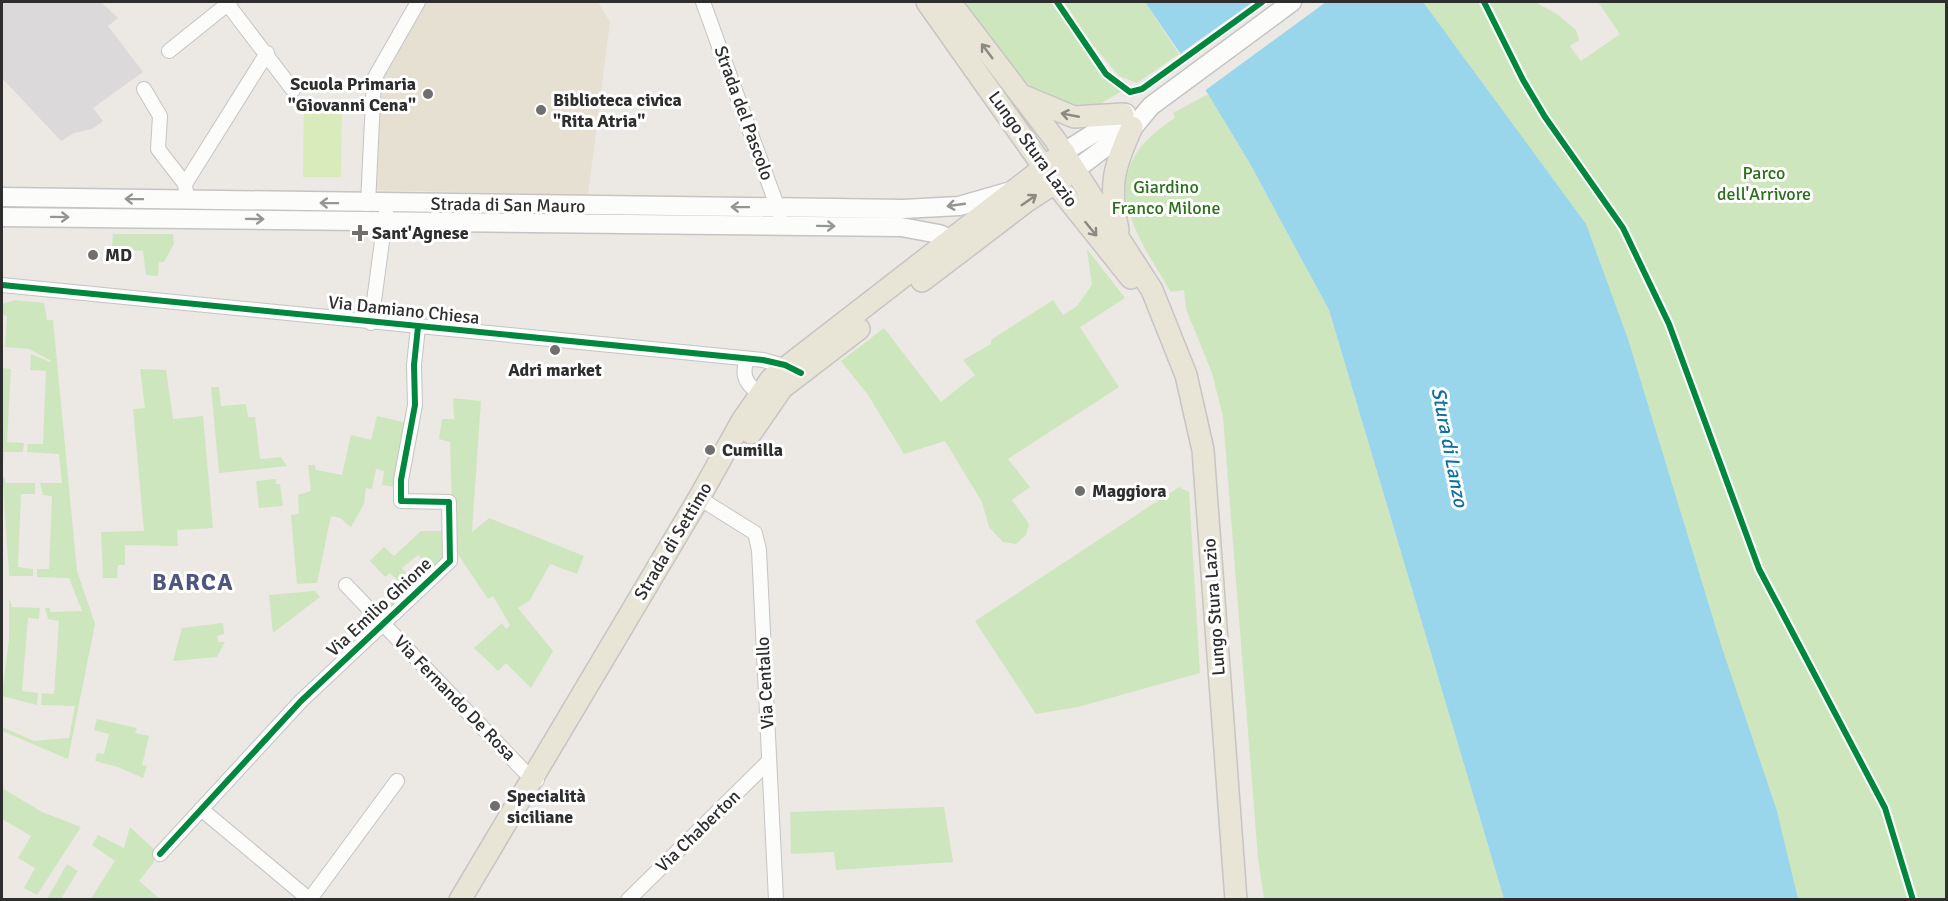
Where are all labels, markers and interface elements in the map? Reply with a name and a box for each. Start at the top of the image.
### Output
street label: Strada del Pascolo [710,43,778,183]
one-way arrow [981,43,994,59]
place label: Scuola Primaria "Giovanni Cena" [288,73,416,116]
marker: Scuola Primaria "Giovanni Cena" [421,87,435,101]
street label: Lungo Stura Lazio [984,87,1082,211]
place label: Biblioteca civica "Rita Atria" [553,89,682,132]
marker: Biblioteca civica "Rita Atria" [534,103,548,117]
one-way arrow [1060,109,1080,120]
park label: Parco dell'Arrivore [1717,162,1811,205]
park label: Giardino Franco Milone [1112,176,1220,219]
one-way arrow [124,193,144,205]
street label: Strada di San Mauro [430,193,586,217]
one-way arrow [1021,194,1037,206]
one-way arrow [319,197,339,209]
one-way arrow [946,200,966,211]
one-way arrow [730,201,750,213]
one-way arrow [49,211,69,223]
one-way arrow [244,213,264,225]
one-way arrow [815,220,835,232]
one-way arrow [1085,220,1098,236]
place label: Sant'Agnese [372,222,469,244]
marker: Sant'Agnese [353,226,367,240]
place label: MD [105,244,132,266]
marker: MD [86,248,100,262]
street label: Via Damiano Chiesa [327,291,481,329]
marker: Adri market [548,343,562,357]
place label: Adri market [508,359,602,381]
water label: Stura di Lanzo [1426,385,1474,511]
place label: Cumilla [722,439,783,461]
marker: Cumilla [703,443,717,457]
street label: Strada di Settimo [629,478,717,604]
place label: Maggiora [1092,480,1166,502]
marker: Maggiora [1073,484,1087,498]
street label: Lungo Stura Lazio [1198,538,1230,676]
street label: Via Emilio Ghione [322,553,436,661]
district label: BARCA [152,567,234,597]
street label: Via Fernando De Rosa [389,631,521,765]
street label: Via Centallo [752,636,778,730]
place label: Specialità siciliane [507,785,586,828]
street label: Via Chaberton [651,785,745,877]
marker: Specialità siciliane [488,799,502,813]

